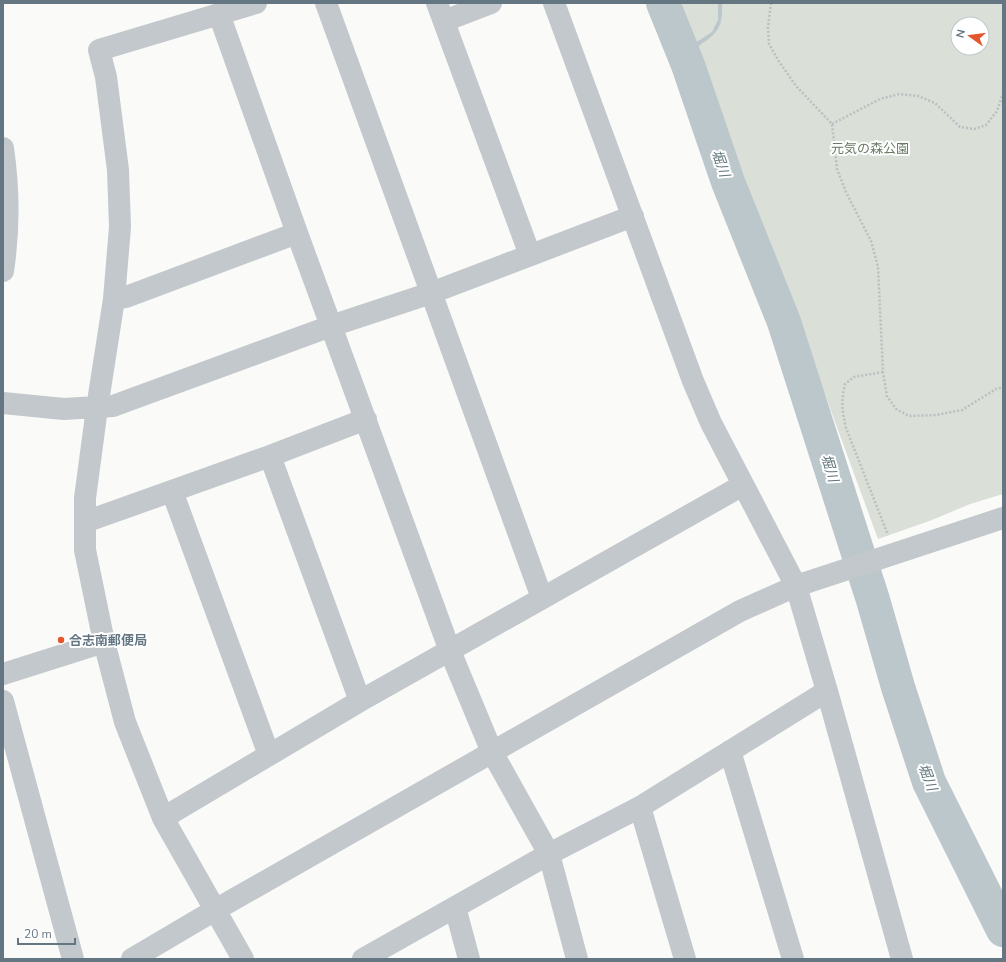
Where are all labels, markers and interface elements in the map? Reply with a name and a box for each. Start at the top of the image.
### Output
north arrow [950,16,990,56]
text: N [953,28,969,40]
park label: 元気の森公園 [831,140,909,158]
water label: 堀川 [707,147,735,181]
water label: 堀川 [816,452,843,486]
place label: 合志南郵便局 [69,632,147,650]
marker: 合志南郵便局 [56,635,66,645]
water label: 堀川 [914,761,942,796]
scale bar [18,920,75,946]
text: 20 m [24,926,52,942]

